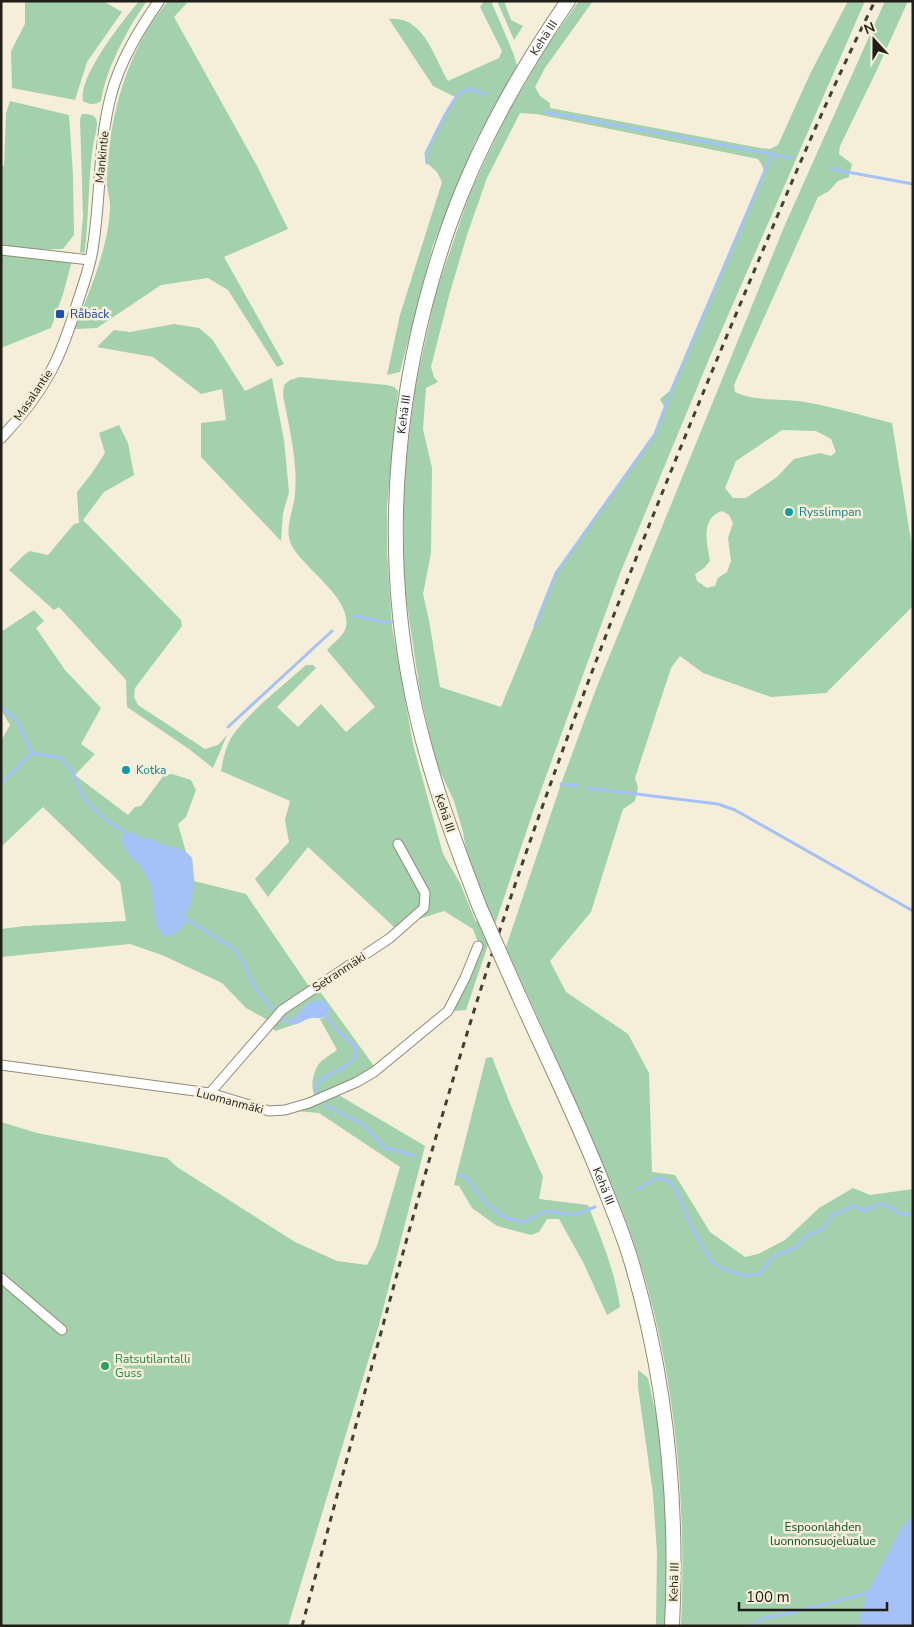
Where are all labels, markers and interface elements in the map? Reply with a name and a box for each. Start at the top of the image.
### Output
north arrow [849,15,899,65]
street label: Kehä III [526,17,561,59]
text: N [861,18,878,39]
street label: Mankintie [91,130,113,184]
place label: Råbäck [70,306,110,322]
marker: Råbäck [54,308,66,320]
street label: Masalantie [10,366,56,424]
street label: Kehä III [393,394,414,435]
place label: Rysslimpan [799,504,861,520]
marker: Rysslimpan [783,506,795,518]
place label: Kotka [136,762,166,778]
marker: Kotka [120,764,132,776]
street label: Kehä III [431,792,459,834]
street label: Setranmäki [309,949,369,995]
street label: Luomanmäki [195,1084,265,1118]
street label: Kehä III [589,1165,618,1207]
place label: Ratsutilantalli Guss [115,1351,190,1381]
marker: Ratsutilantalli Guss [99,1360,111,1372]
park label: Espoonlahden luonnonsuojelualue [770,1519,876,1549]
street label: Kehä III [665,1562,683,1602]
scale bar [739,1580,886,1612]
text: 100 m [746,1587,790,1607]

